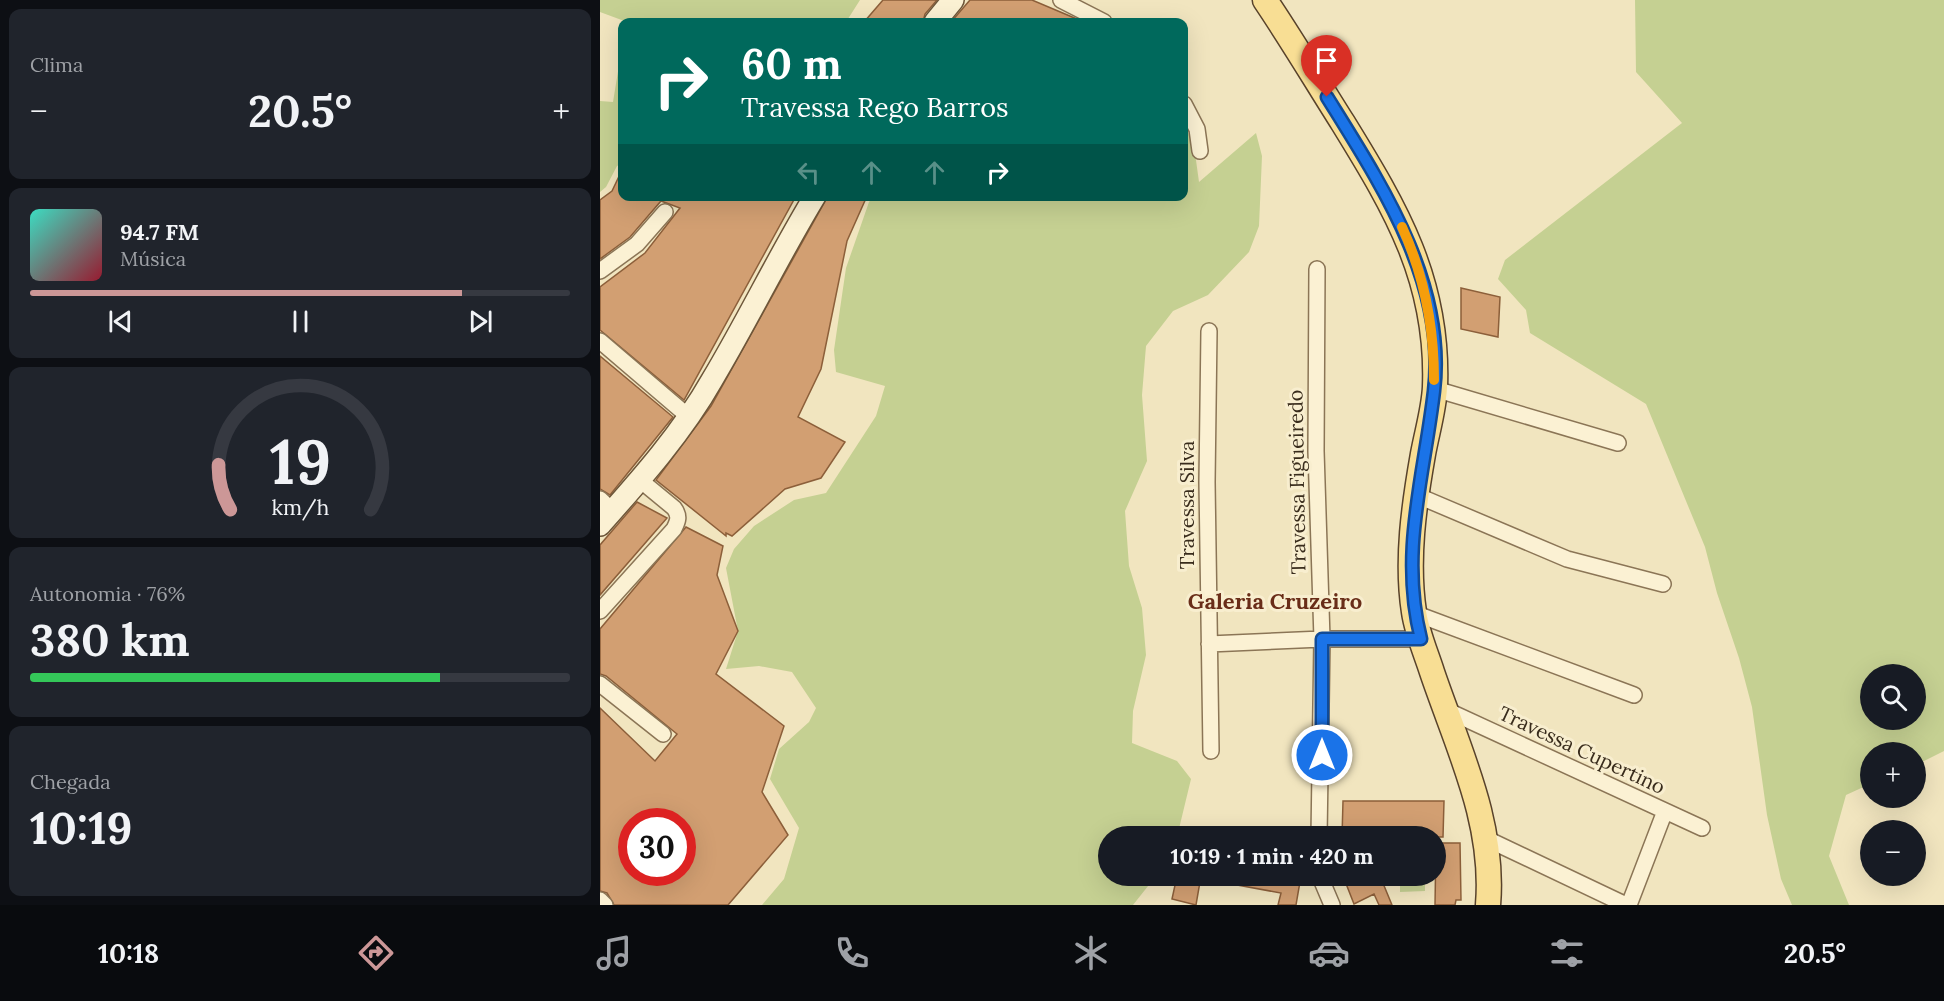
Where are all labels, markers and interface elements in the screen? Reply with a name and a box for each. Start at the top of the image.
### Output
pin [1301,35,1352,97]
text: 60 m [741,37,842,91]
icon: right [642,42,720,120]
icon: arrive [1310,44,1343,77]
text: Clima [30,52,83,77]
text: 20.5° [248,82,352,139]
text: − [30,90,48,132]
text: + [552,90,570,132]
text: Travessa Rego Barros [741,90,1008,124]
icon: left [792,156,825,189]
icon: ahead [855,156,888,189]
icon: ahead [918,156,951,189]
icon: right [981,156,1014,189]
text: 94.7 FM [120,218,199,246]
text: Música [120,246,186,271]
icon: previous [104,305,137,338]
icon: pause [284,305,317,338]
icon: next [464,305,497,338]
street label: Travessa Figueiredo [1282,389,1311,575]
text: 19 [269,421,331,501]
street label: Travessa Silva [1174,441,1199,569]
text: km/h [271,493,329,521]
text: Autonomia · 76% [30,581,185,606]
district label: Galeria Cruzeiro [1188,587,1362,615]
text: 380 km [30,611,190,668]
map controls [1860,664,1926,886]
button: search [1860,664,1926,730]
street label: Travessa Cupertino [1495,700,1669,799]
position arrow [1290,723,1354,787]
button: + [1860,742,1926,808]
text: Chegada [30,769,110,794]
text: 10:19 [30,799,132,856]
speed limit sign: 30 [618,808,696,886]
button: − [1860,820,1926,886]
text: 10:19 · 1 min · 420 m [1170,842,1374,870]
icon: directions [355,932,397,974]
icon: music [593,932,635,974]
icon: phone [831,932,873,974]
icon: climate [1070,932,1112,974]
icon: car [1308,932,1350,974]
icon: filters [1546,932,1588,974]
text: 10:18 [98,936,159,970]
text: 20.5° [1784,936,1846,970]

